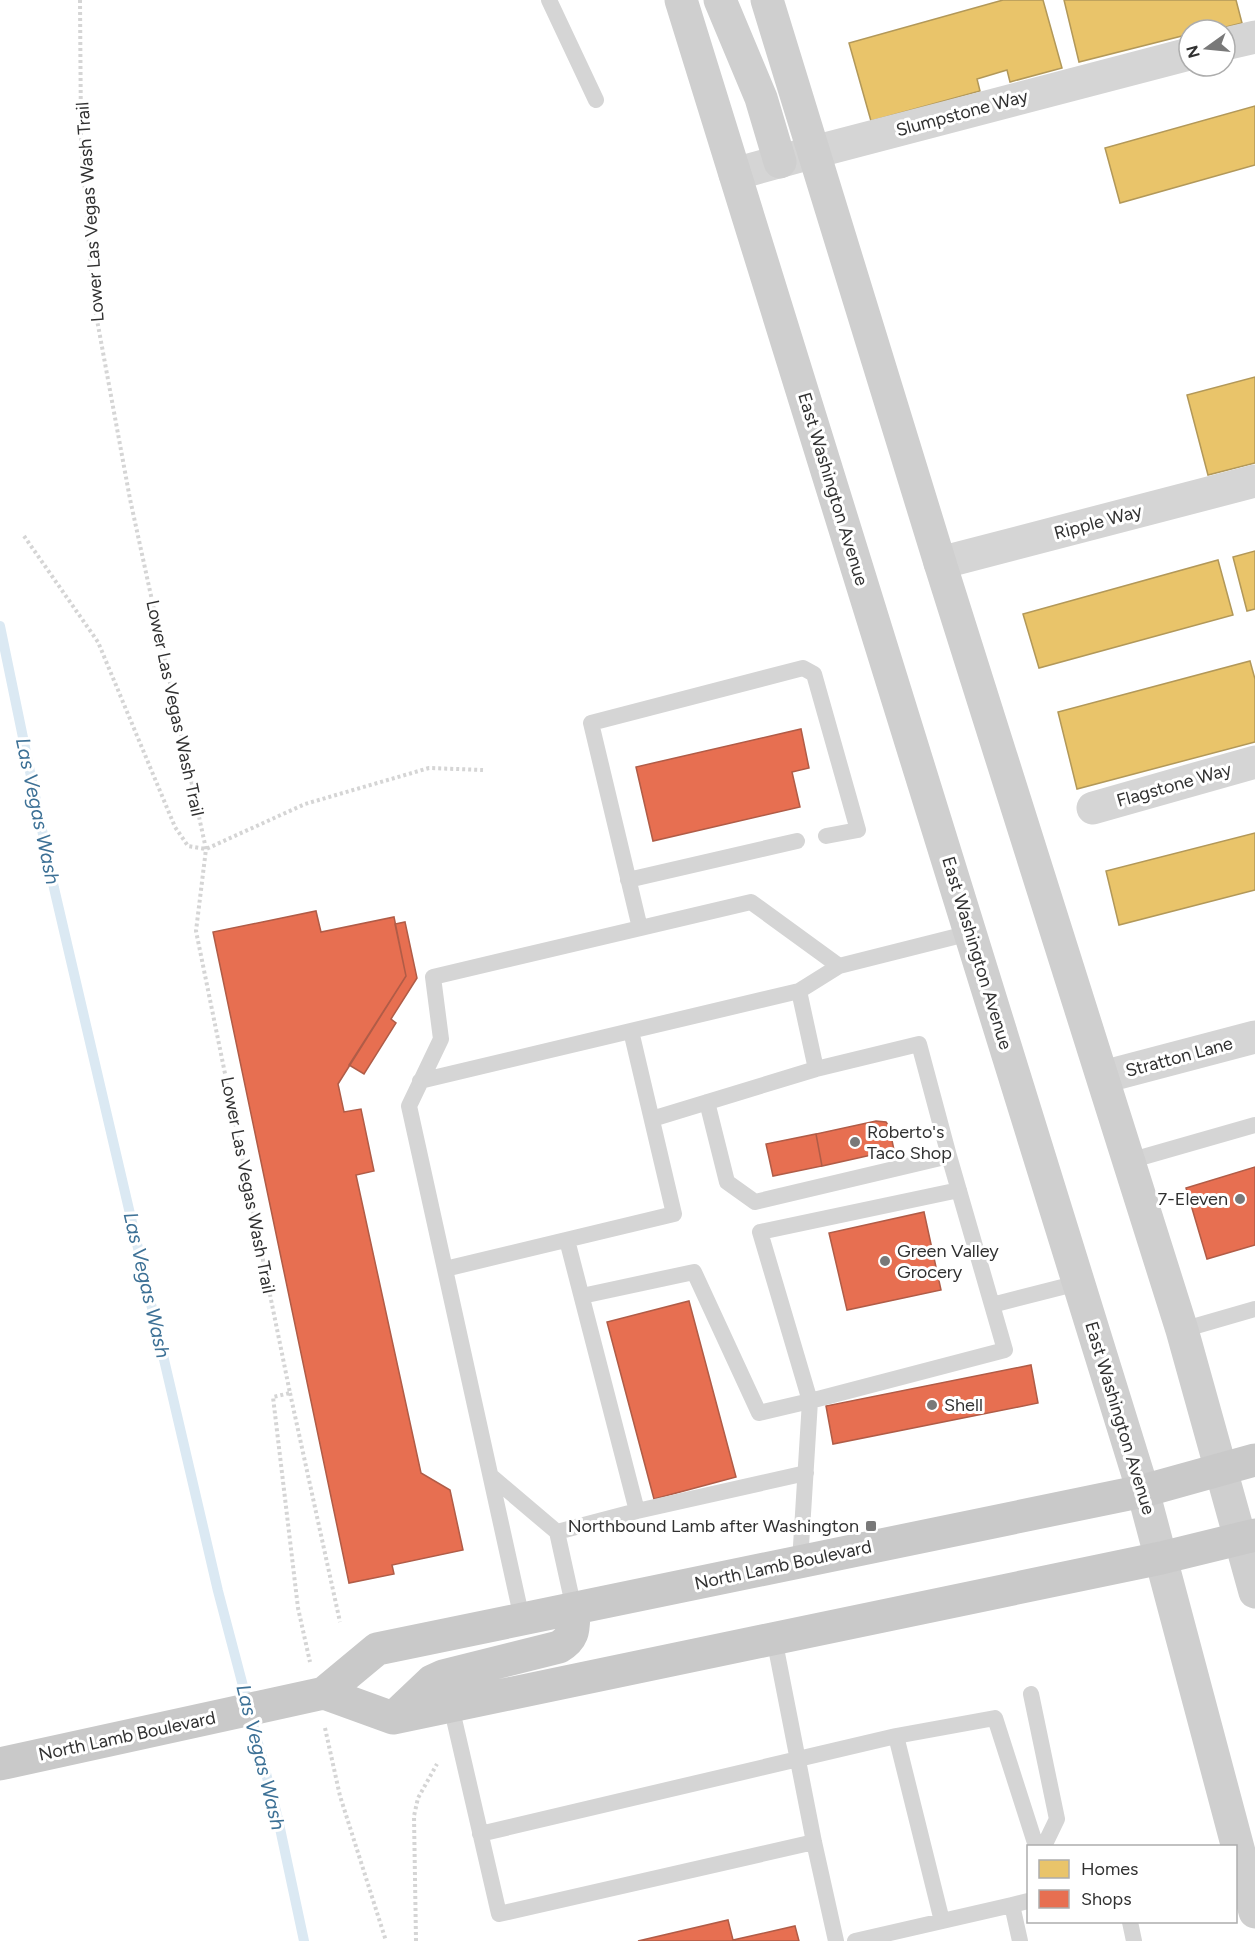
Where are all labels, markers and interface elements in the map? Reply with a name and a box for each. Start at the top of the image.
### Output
north arrow [1177,18,1237,78]
text: N [1182,43,1204,60]
street label: Slumpstone Way [893,85,1031,141]
street label: Lower Las Vegas Wash Trail [71,101,109,323]
street label: East Washington Avenue [793,390,873,588]
street label: Ripple Way [1052,500,1145,544]
street label: Lower Las Vegas Wash Trail [141,598,209,818]
water label: Las Vegas Wash [11,736,65,886]
street label: Flagstone Way [1114,758,1234,812]
street label: East Washington Avenue [937,854,1017,1052]
street label: Stratton Lane [1123,1032,1235,1082]
street label: Lower Las Vegas Wash Trail [216,1075,280,1295]
place label: Roberto's Taco Shop [867,1121,952,1164]
marker: Roberto's Taco Shop [848,1135,862,1149]
place label: 7-Eleven [1158,1188,1228,1210]
marker: 7-Eleven [1233,1192,1247,1206]
water label: Las Vegas Wash [119,1210,175,1360]
place label: Green Valley Grocery [897,1240,999,1283]
marker: Green Valley Grocery [878,1254,892,1268]
street label: East Washington Avenue [1080,1319,1160,1517]
place label: Shell [944,1394,983,1416]
marker: Shell [925,1398,939,1412]
place label: Northbound Lamb after Washington [568,1515,859,1537]
marker: Northbound Lamb after Washington [864,1519,878,1533]
street label: North Lamb Boulevard [692,1535,874,1595]
water label: Las Vegas Wash [231,1682,291,1832]
street label: North Lamb Boulevard [36,1706,218,1766]
legend [1027,1845,1237,1923]
text: Homes [1081,1858,1139,1880]
text: Shops [1081,1888,1132,1910]

